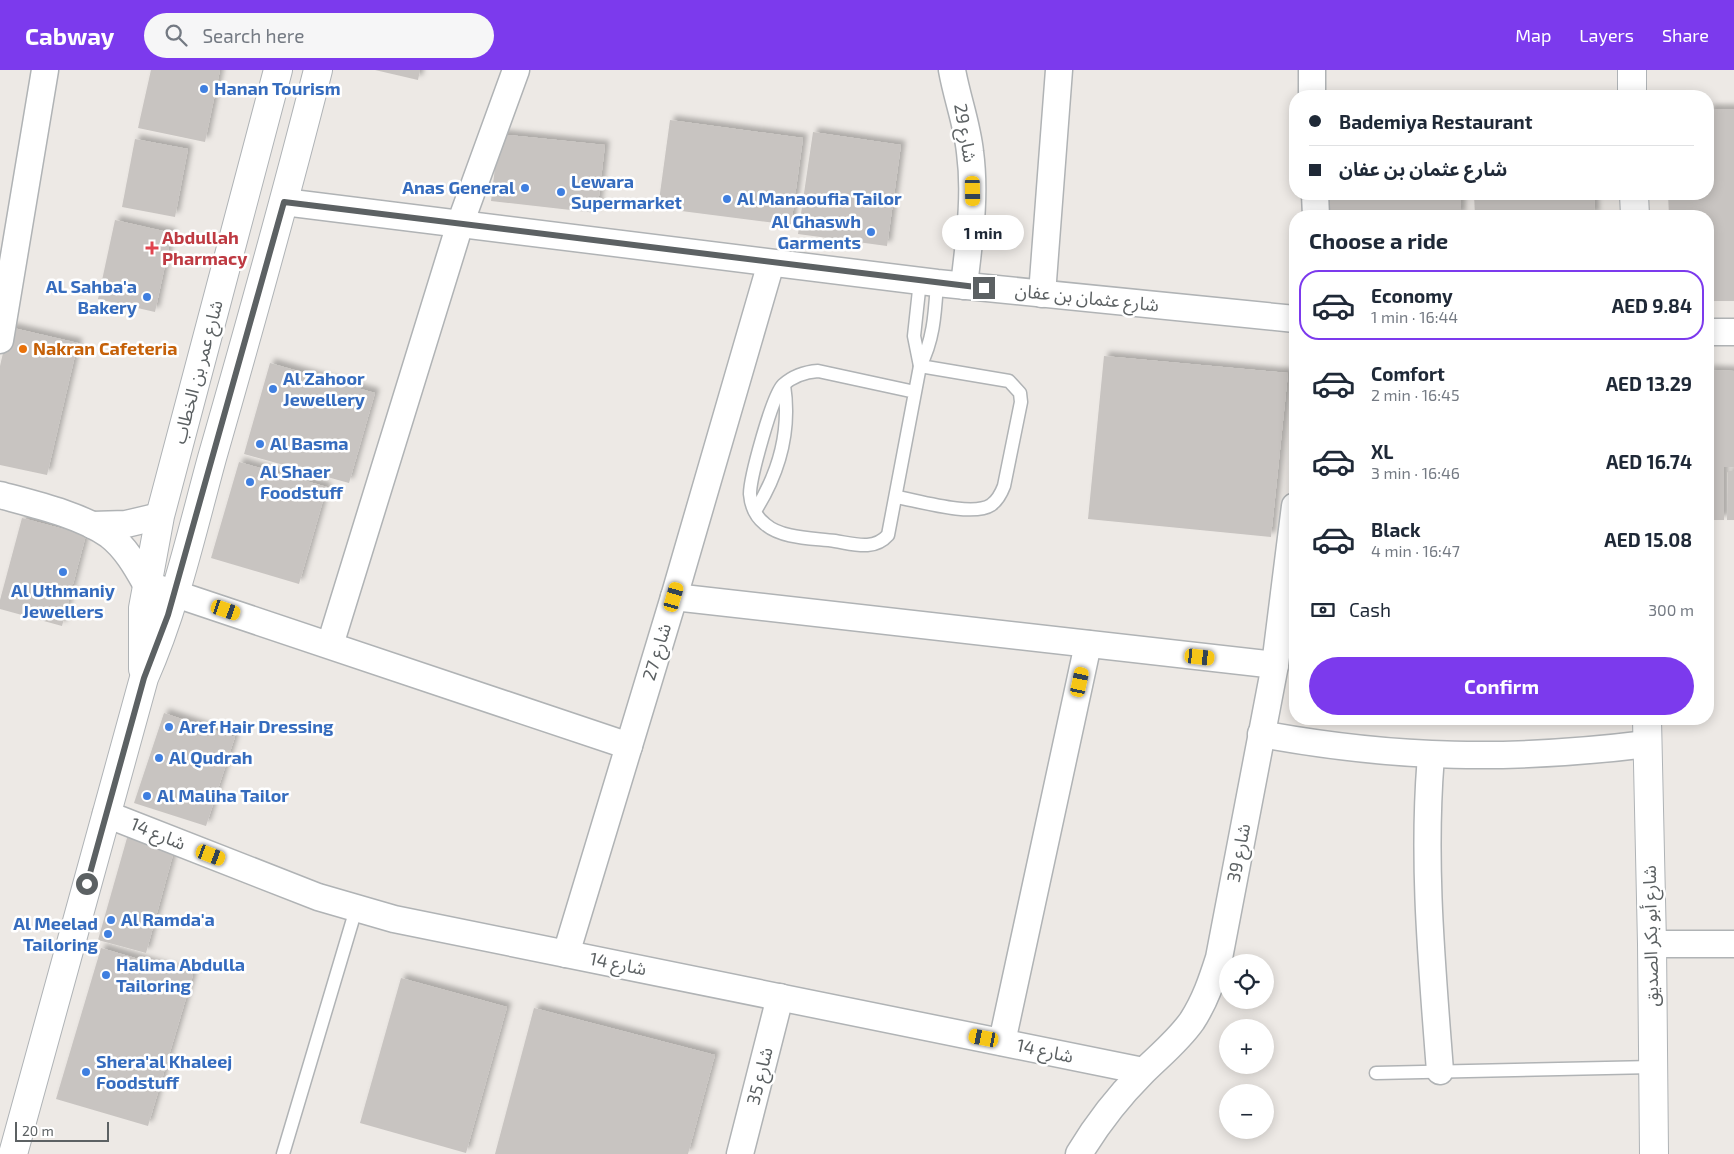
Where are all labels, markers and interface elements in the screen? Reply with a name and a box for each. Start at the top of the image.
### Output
search box [144,13,494,58]
text: Cabway [25,21,114,50]
icon: search [162,21,190,49]
text: Search here [202,24,304,47]
text: Map [1515,24,1551,46]
text: Layers [1579,24,1634,46]
text: Share [1662,24,1709,46]
place label: Hanan Tourism [214,77,341,99]
marker: Hanan Tourism [198,83,210,95]
street label: شارع 29 [946,102,982,165]
text: Bademiya Restaurant [1339,110,1533,133]
text: شارع عثمان بن عفان [1339,157,1507,180]
place label: Lewara Supermarket [571,170,683,213]
place label: Anas General [402,176,515,198]
car [965,176,980,206]
marker: Anas General [519,182,531,194]
marker: Lewara Supermarket [555,186,567,198]
place label: Al Manaoufia Tailor [737,187,902,209]
marker: Al Manaoufia Tailor [721,193,733,205]
place label: Al Ghaswh Garments [771,210,861,253]
callout: 1 min [943,216,1025,250]
text: 1 min [964,223,1002,242]
place label: Abdullah Pharmacy [162,226,248,269]
marker: Al Ghaswh Garments [865,226,877,238]
text: Choose a ride [1309,227,1448,253]
marker: Abdullah Pharmacy [146,242,158,254]
place label: AL Sahba'a Bakery [46,275,138,318]
route end [973,277,995,299]
street label: شارع عثمان بن عفان [1014,279,1160,319]
icon: car [1311,283,1356,328]
text: Economy [1371,284,1453,307]
marker: AL Sahba'a Bakery [141,291,153,303]
text: AED 9.84 [1612,294,1692,317]
street label: شارع عمر بن الخطاب [167,297,231,447]
text: 1 min · 16:44 [1371,307,1458,326]
place label: Nakran Cafeteria [33,337,178,359]
marker: Nakran Cafeteria [17,343,29,355]
icon: car [1311,361,1356,406]
text: Comfort [1371,362,1445,385]
place label: Al Zahoor Jewellery [283,367,366,410]
text: AED 13.29 [1606,372,1692,395]
marker: Al Zahoor Jewellery [267,383,279,395]
text: 2 min · 16:45 [1371,385,1459,404]
place label: Al Basma [270,432,349,454]
marker: Al Basma [254,438,266,450]
icon: car [1311,439,1356,484]
text: XL [1371,440,1393,463]
text: AED 16.74 [1606,450,1692,473]
place label: Al Shaer Foodstuff [260,460,344,503]
text: 3 min · 16:46 [1371,463,1460,482]
marker: Al Shaer Foodstuff [244,476,256,488]
icon: car [1311,517,1356,562]
text: Black [1371,518,1421,541]
text: AED 15.08 [1604,528,1692,551]
text: 4 min · 16:47 [1371,541,1460,560]
marker: Al Uthmaniy Jewellers [57,566,69,578]
place label: Al Uthmaniy Jewellers [11,579,116,622]
car [662,581,685,613]
icon: cash [1309,596,1337,624]
car [209,598,242,622]
text: Cash [1349,598,1391,621]
text: 300 m [1648,600,1694,619]
street label: شارع 27 [637,621,679,684]
car [1184,648,1215,666]
button: Confirm [1309,657,1694,715]
car [1069,666,1090,698]
place label: Aref Hair Dressing [179,715,334,737]
marker: Aref Hair Dressing [163,721,175,733]
place label: Al Qudrah [169,746,253,768]
marker: Al Qudrah [153,752,165,764]
place label: Al Maliha Tailor [157,784,289,806]
marker: Al Maliha Tailor [141,790,153,802]
street label: شارع 14 [126,812,189,858]
street label: شارع 39 [1222,822,1258,885]
car [194,843,227,867]
street label: شارع أبو بكر الصديق [1638,865,1666,1007]
route start [76,873,98,895]
place label: Al Ramda'a [121,908,215,930]
place label: Al Meelad Tailoring [13,912,99,955]
marker: Al Ramda'a [105,914,117,926]
marker: Al Meelad Tailoring [102,928,114,940]
street label: شارع 14 [587,947,648,983]
place label: Halima Abdulla Tailoring [116,953,245,996]
map controls [1219,954,1274,1139]
button: locate [1219,954,1274,1009]
marker: Halima Abdulla Tailoring [100,969,112,981]
button: + [1219,1019,1274,1074]
car [967,1028,1000,1048]
street label: شارع 14 [1014,1033,1076,1071]
street label: شارع 35 [741,1045,781,1108]
place label: Shera'al Khaleej Foodstuff [96,1050,232,1093]
marker: Shera'al Khaleej Foodstuff [80,1066,92,1078]
button: − [1219,1084,1274,1139]
scale bar [15,1119,109,1142]
text: 20 m [22,1122,54,1139]

